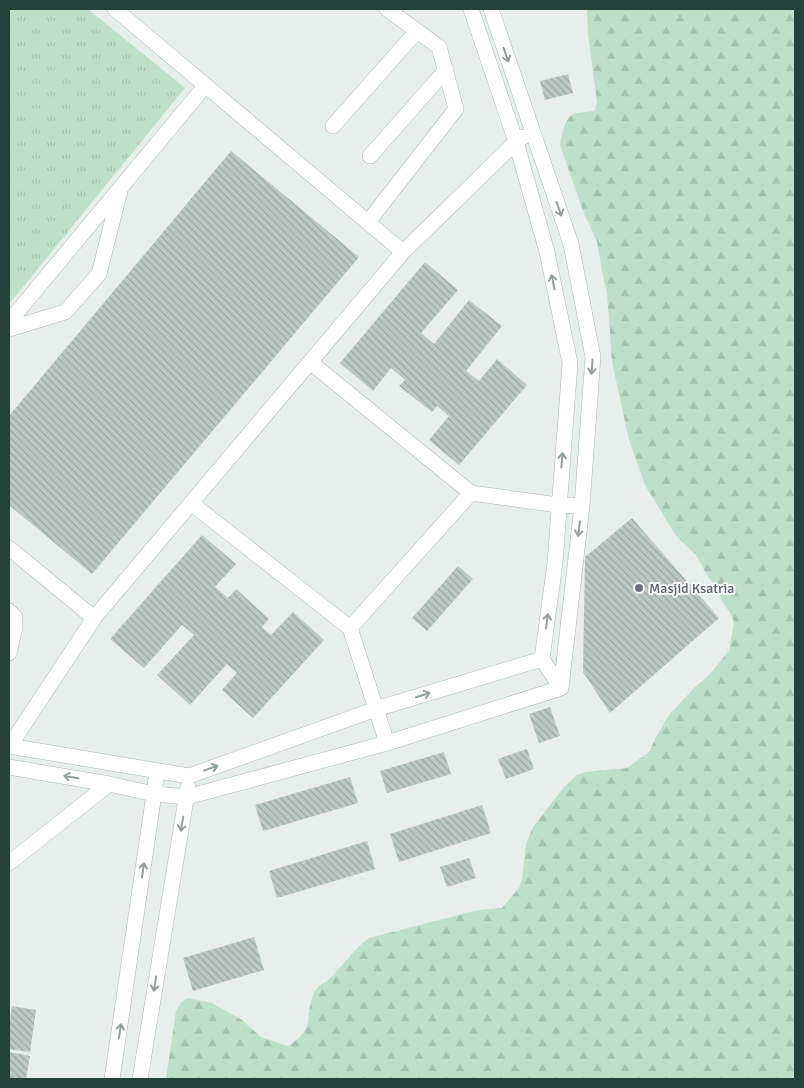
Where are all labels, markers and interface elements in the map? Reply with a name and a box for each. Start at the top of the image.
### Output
one-way arrow [502,47,512,63]
one-way arrow [555,200,564,216]
one-way arrow [548,274,557,290]
one-way arrow [587,359,597,375]
one-way arrow [557,452,567,468]
one-way arrow [574,521,584,537]
place label: Masjid Ksatria [649,580,734,597]
marker: Masjid Ksatria [633,582,645,594]
one-way arrow [542,614,552,630]
one-way arrow [414,689,430,699]
one-way arrow [203,763,218,772]
one-way arrow [63,772,79,782]
one-way arrow [177,816,187,832]
one-way arrow [139,863,149,879]
one-way arrow [150,976,160,992]
one-way arrow [115,1023,125,1039]

